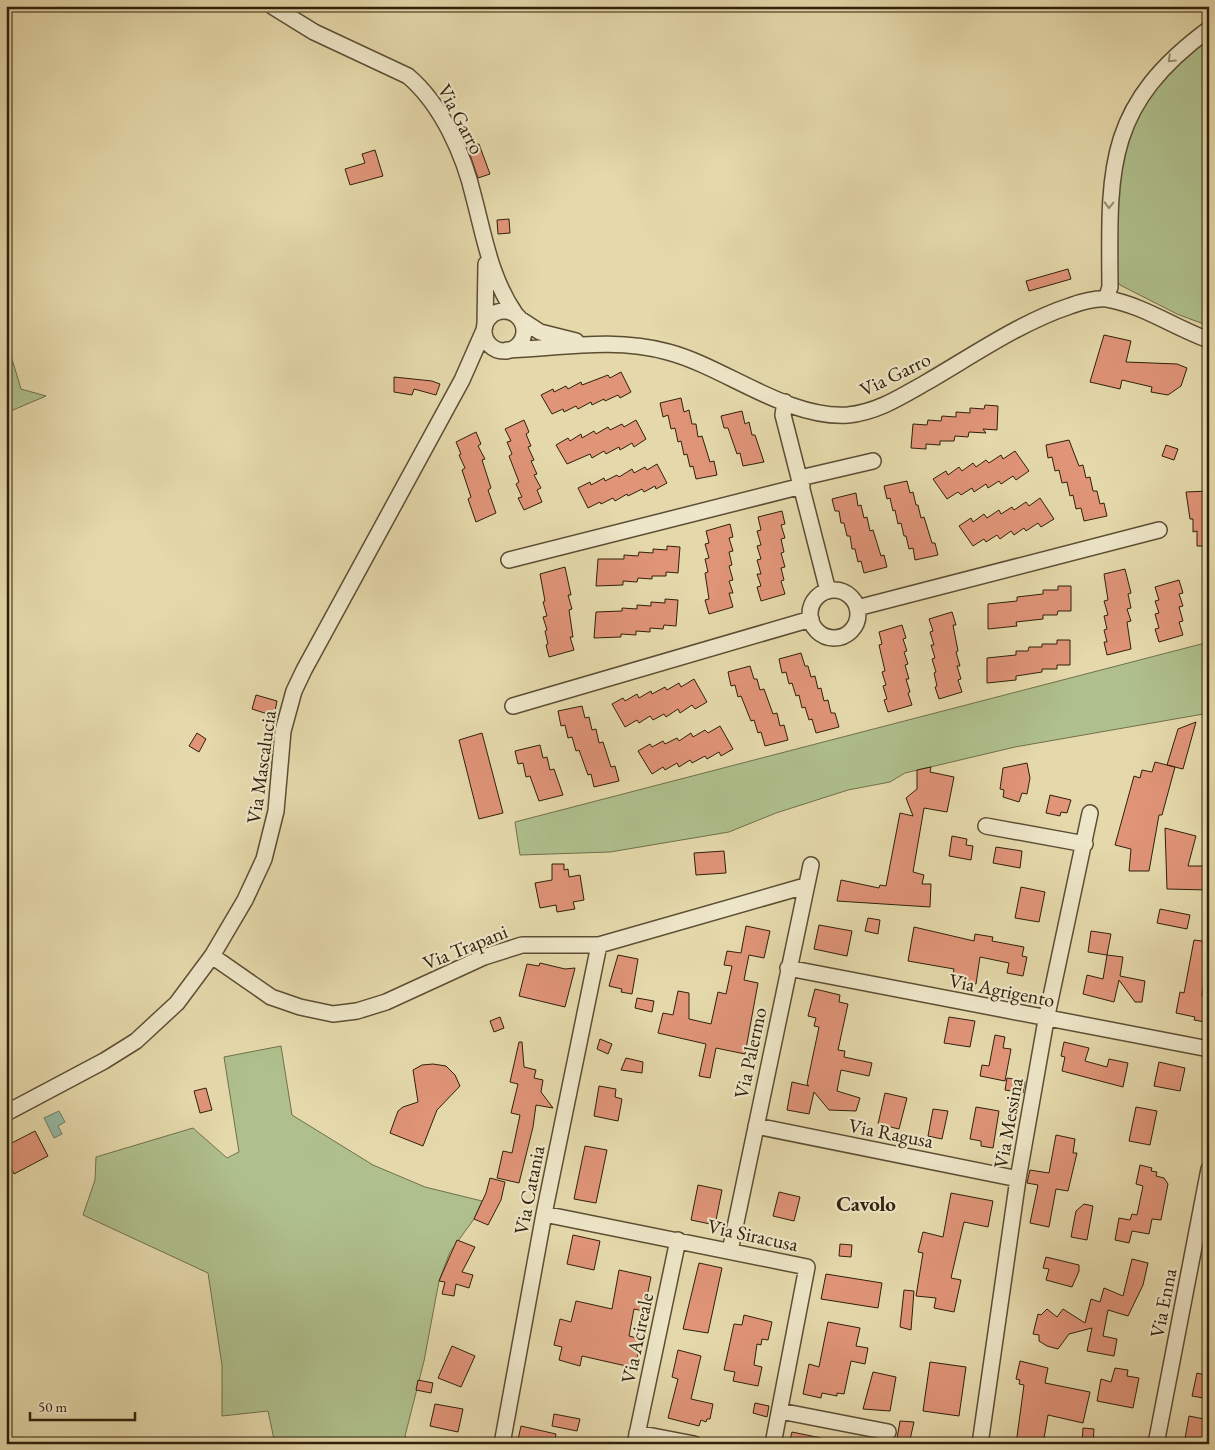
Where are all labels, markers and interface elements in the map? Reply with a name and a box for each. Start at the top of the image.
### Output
one-way arrow [1167,53,1176,62]
street label: Via Garro [432,79,490,159]
one-way arrow [1104,201,1115,209]
street label: Via Garro [855,346,935,402]
street label: Via Mascalucia [240,709,282,825]
street label: Via Trapani [419,918,511,976]
street label: Via Agrigento [947,967,1057,1013]
street label: Via Palermo [728,1005,772,1101]
street label: Via Messina [987,1076,1029,1170]
street label: Via Ragusa [846,1112,936,1154]
street label: Via Catania [508,1143,550,1237]
district label: Cavolo [836,1190,896,1217]
street label: Via Siracusa [705,1213,801,1257]
street label: Via Enna [1144,1266,1182,1340]
street label: Via Acireale [615,1290,659,1386]
scale bar [30,1390,135,1422]
text: 50 m [38,1397,67,1416]

